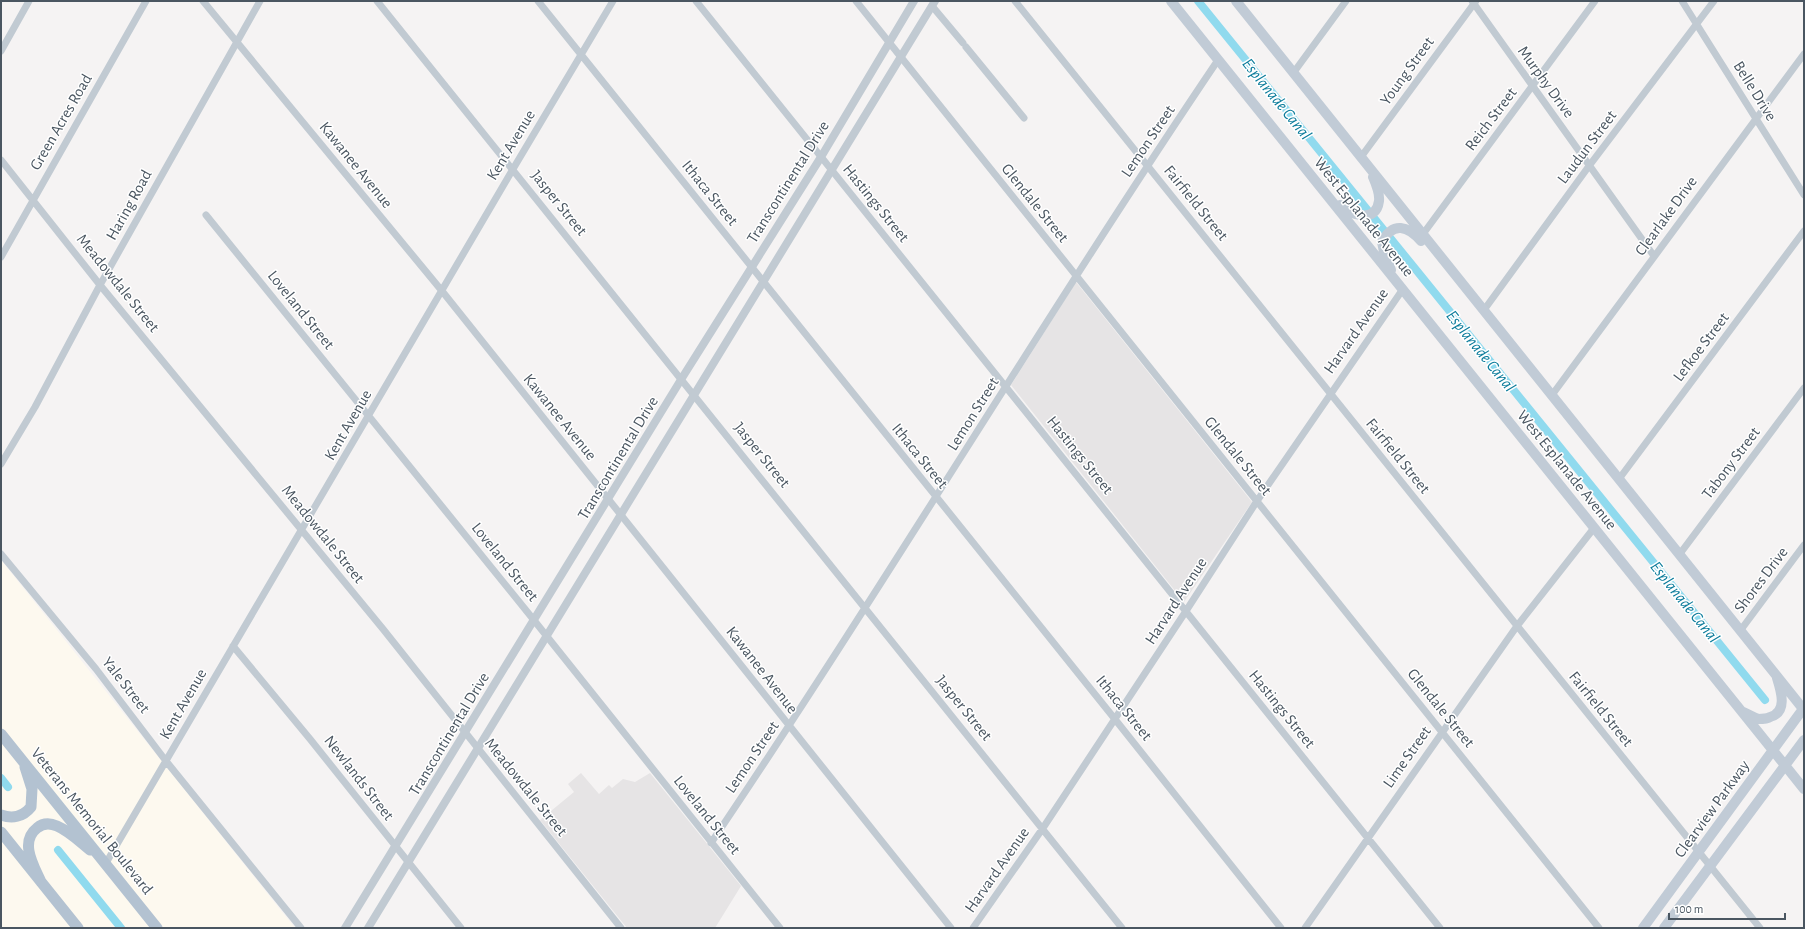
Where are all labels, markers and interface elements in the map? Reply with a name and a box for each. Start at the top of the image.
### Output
street label: Young Street [1377,34,1437,108]
street label: Murphy Drive [1514,43,1577,121]
water label: Esplanade Canal [1238,55,1315,144]
street label: Belle Drive [1730,58,1780,124]
street label: Green Acres Road [27,71,95,173]
street label: Reich Street [1462,84,1520,154]
street label: Lemon Street [1118,102,1178,180]
street label: Kent Avenue [484,107,538,183]
street label: Laudun Street [1554,107,1620,187]
street label: Transcontinental Drive [744,118,832,246]
street label: Kawanee Avenue [316,119,396,211]
street label: West Esplanade Avenue [1311,154,1417,280]
street label: Ithaca Street [679,157,741,229]
street label: Hastings Street [840,161,912,245]
street label: Glendale Street [998,161,1072,245]
street label: Fairfield Street [1161,162,1231,244]
street label: Haring Road [103,167,155,243]
street label: Jasper Street [528,167,590,239]
street label: Clearlake Drive [1632,173,1700,259]
street label: Meadowdale Street [74,231,162,335]
street label: Loveland Street [265,268,337,352]
street label: Harvard Avenue [1321,286,1391,376]
water label: Esplanade Canal [1442,307,1519,396]
street label: Lefkoe Street [1670,310,1732,384]
street label: Kawanee Avenue [520,371,600,463]
street label: Lemon Street [944,375,1002,453]
street label: Kent Avenue [321,387,375,463]
street label: Transcontinental Drive [575,394,661,522]
street label: West Esplanade Avenue [1514,407,1620,533]
street label: Hastings Street [1044,413,1116,497]
street label: Glendale Street [1201,414,1275,498]
street label: Fairfield Street [1363,415,1433,497]
street label: Jasper Street [731,419,793,491]
street label: Ithaca Street [889,420,951,492]
street label: Tabony Street [1699,424,1764,502]
street label: Meadowdale Street [279,482,367,586]
street label: Loveland Street [469,520,541,604]
street label: Shores Drive [1731,544,1791,616]
street label: Harvard Avenue [1142,555,1210,647]
water label: Esplanade Canal [1646,558,1723,647]
street label: Kawanee Avenue [723,623,801,717]
street label: Yale Street [99,654,153,716]
street label: Kent Avenue [156,666,210,742]
street label: Glendale Street [1404,666,1478,750]
street label: Hastings Street [1246,667,1318,751]
street label: Fairfield Street [1566,668,1636,750]
street label: Transcontinental Drive [406,670,492,798]
street label: Jasper Street [933,672,995,744]
street label: Ithaca Street [1093,672,1155,744]
street label: Lemon Street [722,718,782,796]
street label: Lime Street [1380,723,1434,791]
street label: Newlands Street [321,733,397,823]
street label: Meadowdale Street [482,735,570,839]
street label: Veterans Memorial Boulevard [28,745,156,897]
street label: Clearview Parkway [1671,757,1753,861]
street label: Loveland Street [671,773,743,857]
street label: Harvard Avenue [962,825,1032,915]
scale bar [1669,895,1785,921]
text: 100 m [1675,903,1703,915]

